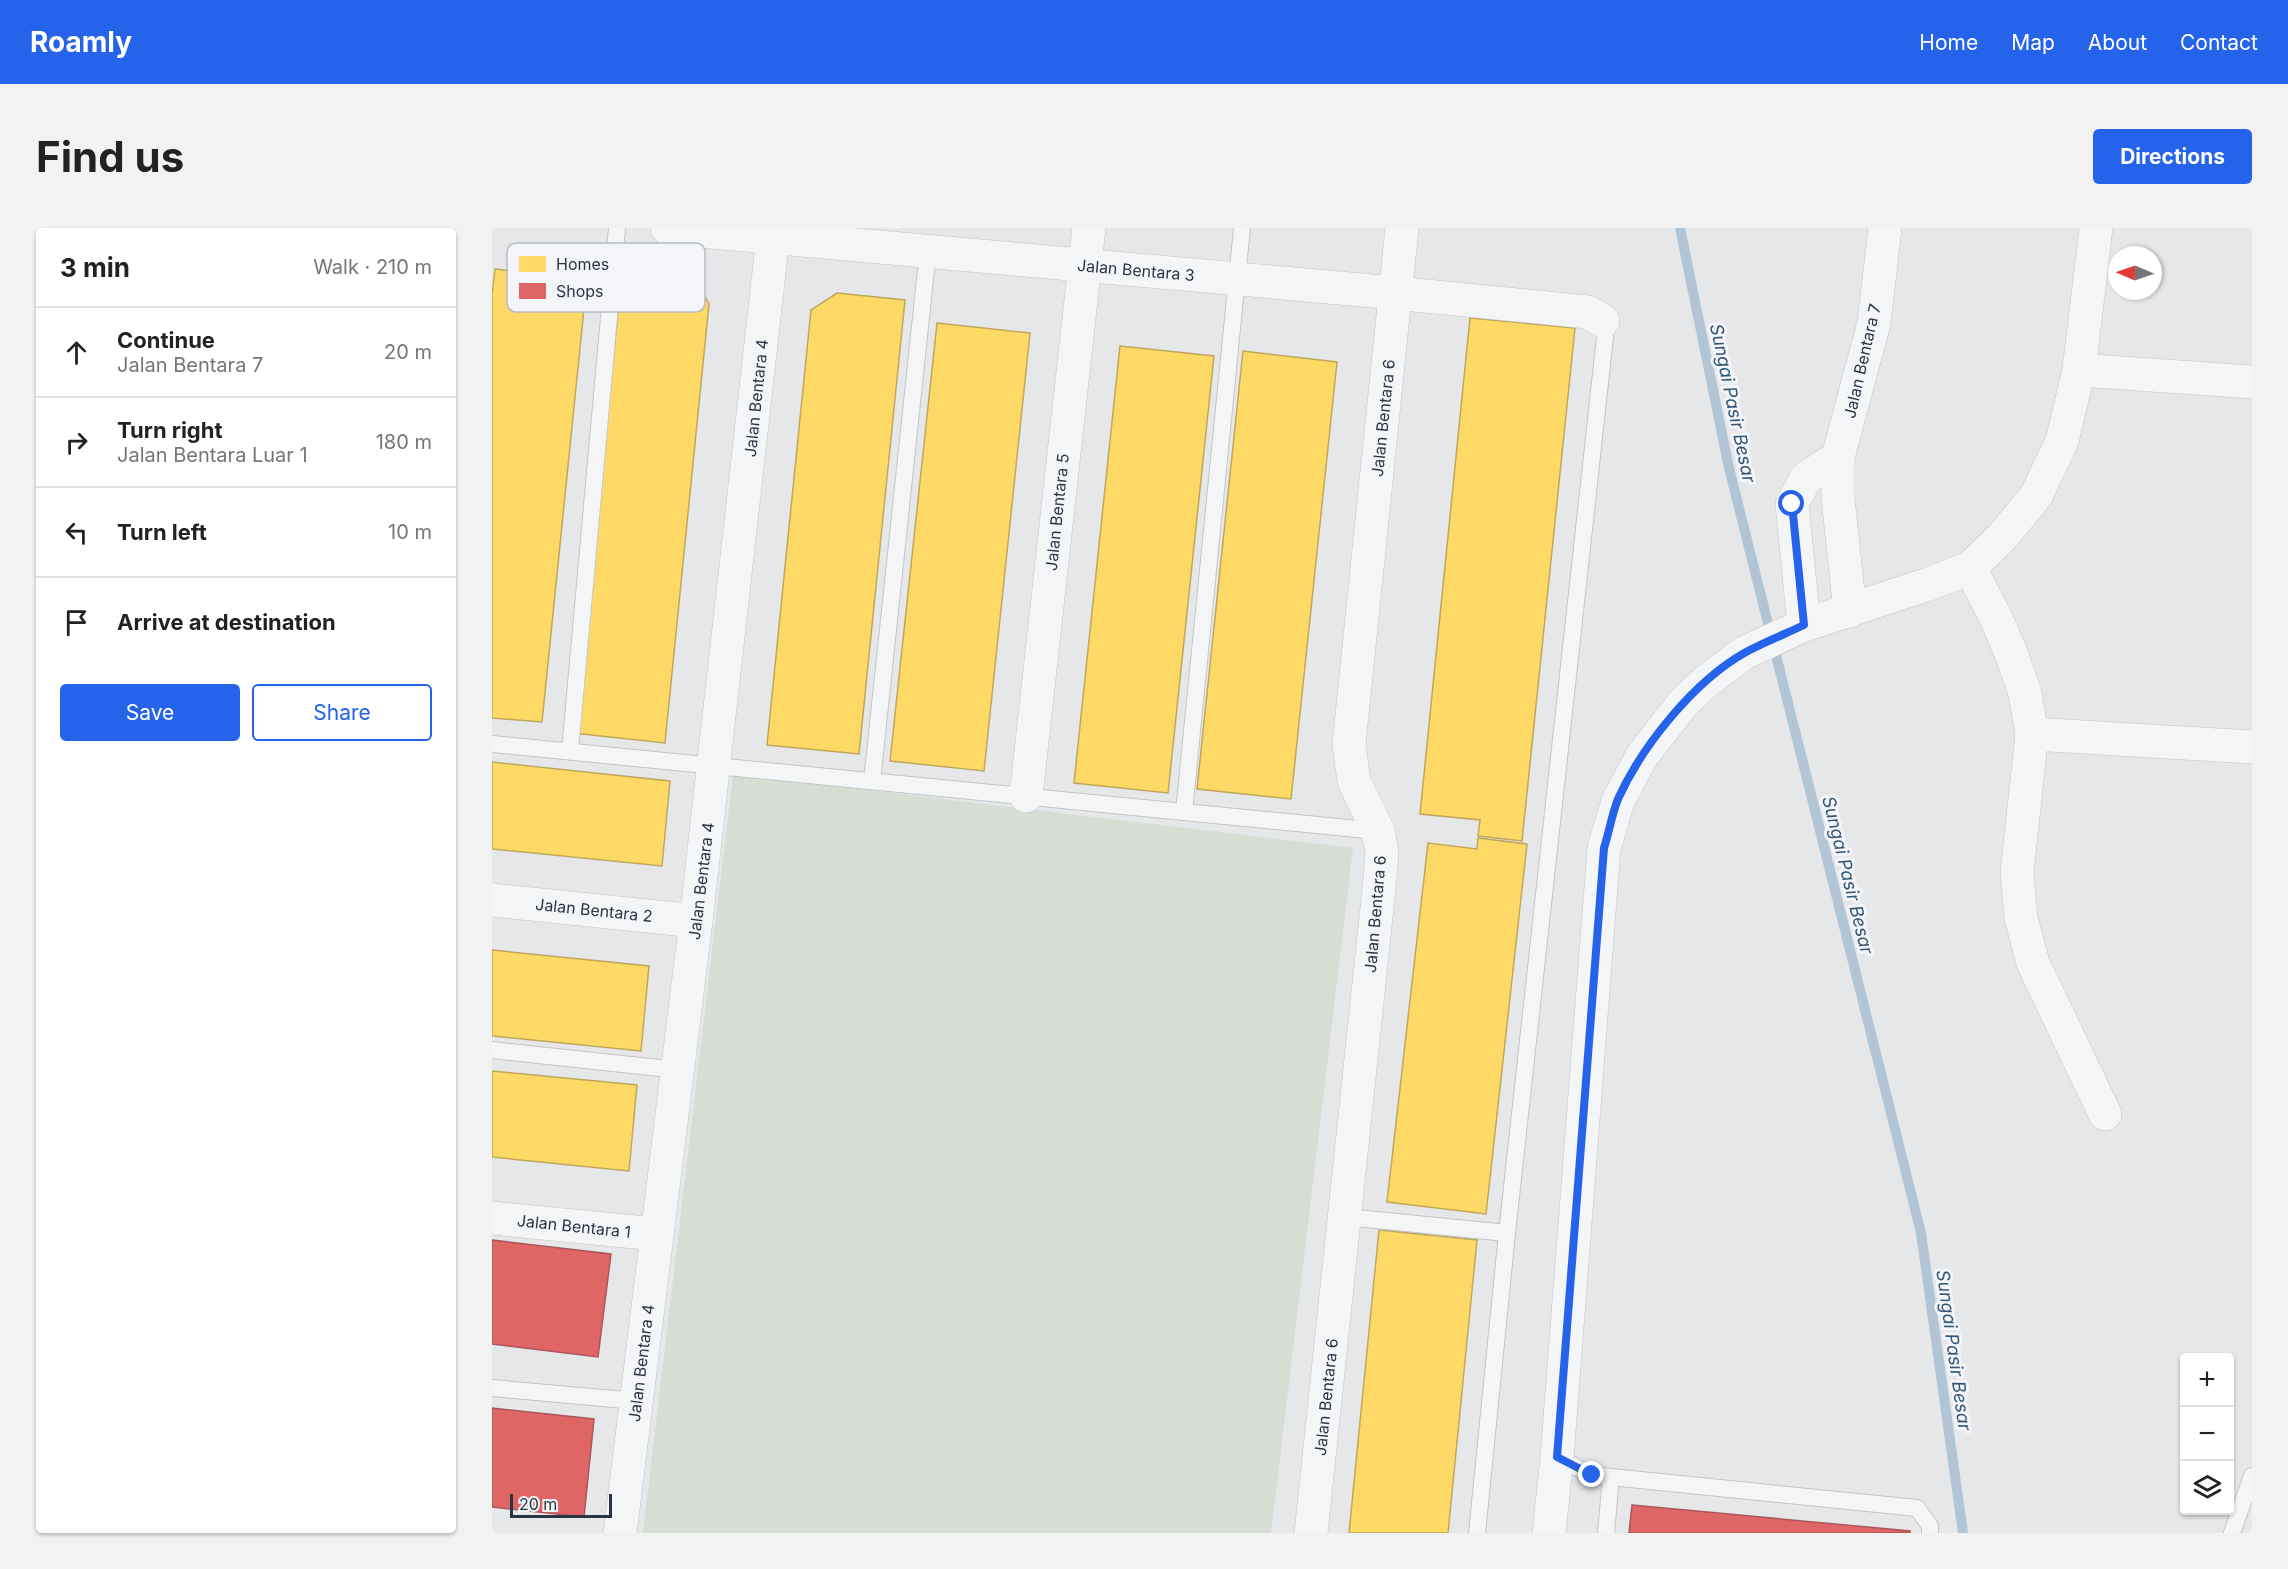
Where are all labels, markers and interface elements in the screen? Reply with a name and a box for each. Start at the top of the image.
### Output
text: Roamly [30,25,132,59]
text: Home [1919,30,1978,55]
text: Map [2011,30,2055,55]
text: About [2088,30,2147,55]
text: Contact [2180,30,2258,55]
button: Directions [2093,129,2252,184]
text: Find us [36,131,184,182]
legend [507,243,705,312]
north arrow [2108,246,2162,300]
text: 3 min [60,252,130,283]
text: Homes [556,254,609,274]
text: Walk · 210 m [313,255,432,279]
street label: Jalan Bentara 3 [1076,255,1196,285]
text: Shops [556,281,604,301]
street label: Jalan Bentara 7 [1839,302,1885,420]
water label: Sungai Pasir Besar [1706,322,1760,486]
text: Continue [117,327,215,353]
icon: ahead [60,336,93,369]
street label: Jalan Bentara 4 [740,338,772,458]
text: 20 m [384,340,432,364]
text: Jalan Bentara 7 [117,353,263,377]
street label: Jalan Bentara 6 [1367,358,1399,478]
text: Turn right [117,417,223,443]
icon: right [60,426,93,459]
text: 180 m [376,430,432,454]
text: Jalan Bentara Luar 1 [117,443,308,467]
street label: Jalan Bentara 5 [1041,452,1073,572]
route start [1778,490,1804,516]
icon: left [60,516,93,549]
text: Turn left [117,519,207,545]
text: 10 m [388,520,432,544]
icon: arrive [60,606,93,639]
text: Arrive at destination [117,609,336,635]
button: Save [60,684,240,741]
button: Share [252,684,432,741]
water label: Sungai Pasir Besar [1818,794,1878,957]
street label: Jalan Bentara 4 [684,821,718,941]
street label: Jalan Bentara 6 [1360,854,1390,974]
street label: Jalan Bentara 2 [534,894,654,926]
street label: Jalan Bentara 1 [516,1210,632,1242]
water label: Sungai Pasir Besar [1932,1268,1976,1433]
street label: Jalan Bentara 4 [624,1303,658,1423]
street label: Jalan Bentara 6 [1310,1337,1342,1457]
map controls [2180,1353,2234,1515]
button: + [2180,1353,2234,1407]
button: − [2180,1407,2234,1461]
route end [1578,1461,1604,1487]
button: layers [2180,1461,2234,1515]
scale bar [510,1491,612,1518]
text: 20 m [519,1494,557,1514]

